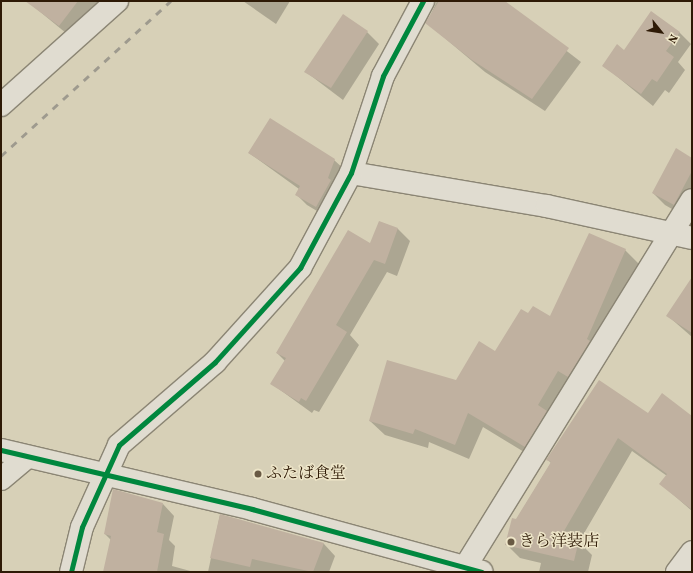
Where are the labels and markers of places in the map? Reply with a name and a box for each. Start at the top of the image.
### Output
place label: ふたば食堂 [266,464,346,484]
marker: ふたば食堂 [253,469,263,479]
place label: きら洋装店 [519,532,599,552]
marker: きら洋装店 [506,537,516,547]

